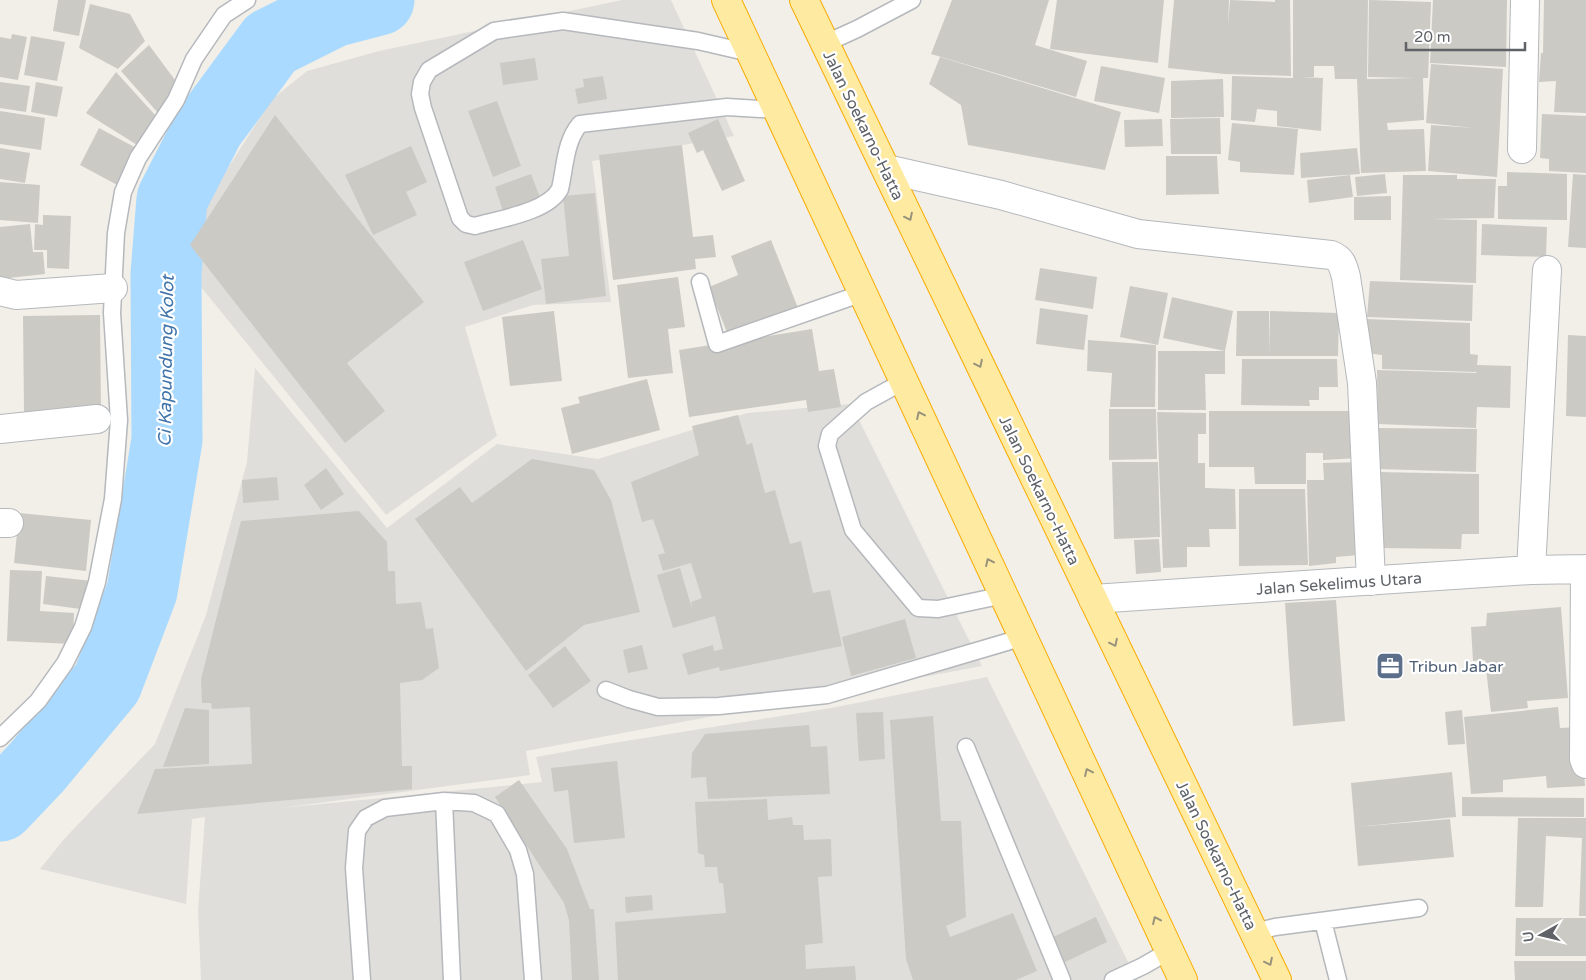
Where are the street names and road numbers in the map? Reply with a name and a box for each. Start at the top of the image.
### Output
street label: Jalan Soekarno-Hatta [818,47,908,203]
street label: Jalan Soekarno-Hatta [994,412,1084,568]
street label: Jalan Sekelimus Utara [1255,568,1423,600]
street label: Jalan Soekarno-Hatta [1171,777,1261,933]

